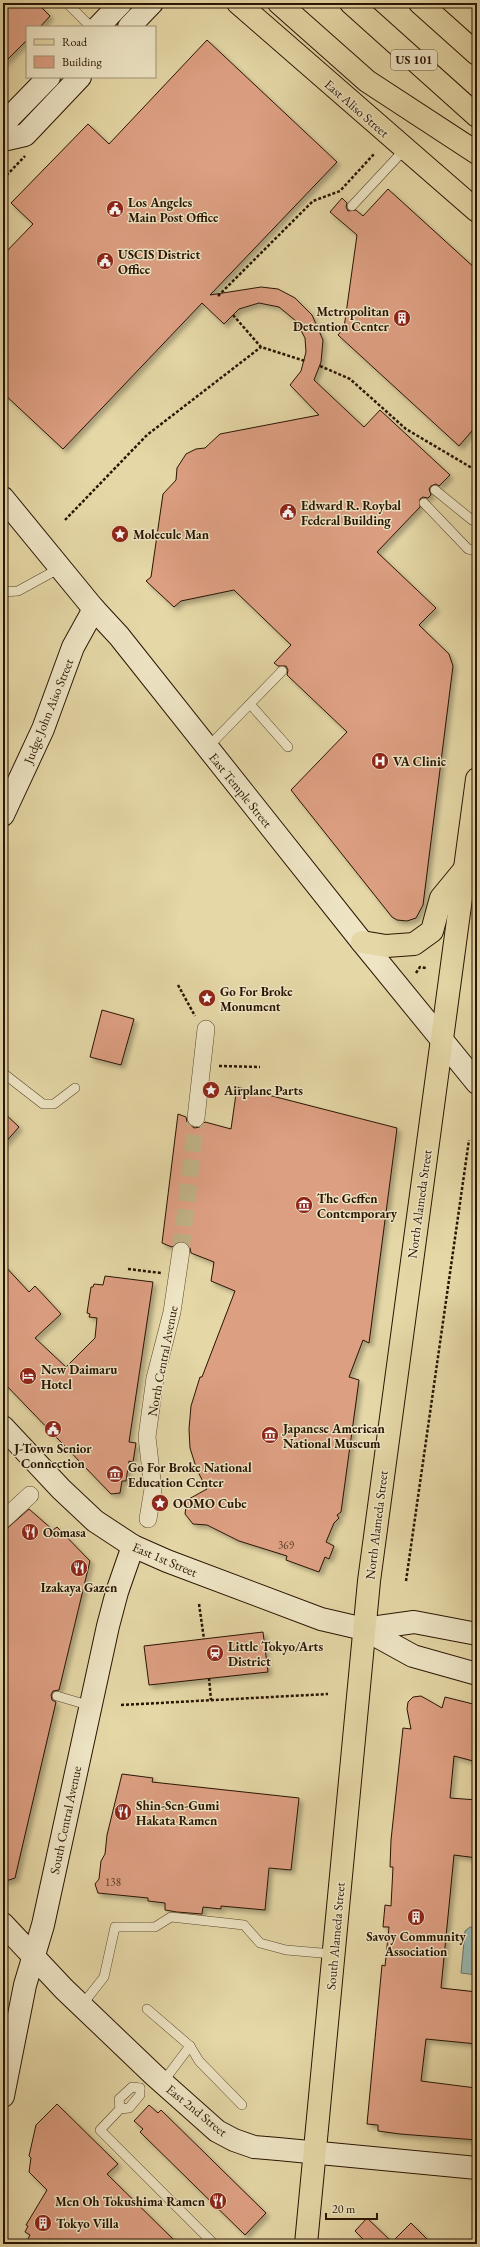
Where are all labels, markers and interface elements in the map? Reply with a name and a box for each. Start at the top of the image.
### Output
legend [26,26,156,78]
text: Road [62,34,88,50]
road number: US 101 [391,50,437,70]
text: Building [62,54,103,70]
street label: East Aliso Street [321,76,393,141]
place label: Los Angeles Main Post Office [128,194,219,226]
public building icon: Los Angeles Main Post Office [105,199,125,219]
place label: USCIS District Office [118,246,200,278]
public building icon: USCIS District Office [95,251,115,271]
place label: Metropolitan Detention Center [293,303,390,335]
building icon: Metropolitan Detention Center [392,308,412,328]
place label: Edward R. Roybal Federal Building [301,497,401,529]
public building icon: Edward R. Roybal Federal Building [278,502,298,522]
place icon: Molecule Man [110,524,130,544]
place label: Molecule Man [133,526,210,543]
street label: Judge John Aiso Street [19,656,77,767]
street label: East Temple Street [205,749,276,831]
hospital icon: VA Clinic [370,751,390,771]
place label: VA Clinic [393,753,447,770]
place label: Go For Broke Monument [220,983,293,1015]
place icon: Go For Broke Monument [197,988,217,1008]
place icon: Airplane Parts [201,1080,221,1100]
place label: Airplane Parts [223,1082,303,1099]
street label: North Alameda Street [403,1149,436,1260]
place label: The Geffen Contemporary [317,1190,398,1222]
museum icon: The Geffen Contemporary [294,1195,314,1215]
street label: North Central Avenue [143,1304,182,1418]
place label: New Daimaru Hotel [41,1361,118,1393]
hotel icon: New Daimaru Hotel [18,1366,38,1386]
public building icon: J-Town Senior Connection [43,1419,63,1439]
place label: Japanese American National Museum [281,1420,385,1452]
museum icon: Japanese American National Museum [260,1425,280,1445]
place label: J-Town Senior Connection [12,1440,92,1472]
place label: Go For Broke National Education Center [128,1459,252,1491]
museum icon: Go For Broke National Education Center [105,1464,125,1484]
street label: North Alameda Street [361,1470,392,1581]
place icon: OOMO Cube [150,1493,170,1513]
place label: OOMO Cube [173,1495,247,1512]
restaurant icon: Oomasa [20,1522,40,1542]
place label: Oomasa [43,1524,86,1541]
street label: East 1st Street [130,1538,200,1581]
house number: 369 [278,1538,295,1552]
restaurant icon: Izakaya Gazen [69,1558,89,1578]
place label: Izakaya Gazen [41,1579,118,1596]
place label: Little Tokyo/Arts District [228,1638,323,1670]
station icon: Little Tokyo/Arts District [205,1643,225,1663]
street label: South Central Avenue [46,1764,85,1876]
place label: Shin-Sen-Gumi Hakata Ramen [136,1797,219,1829]
restaurant icon: Shin-Sen-Gumi Hakata Ramen [113,1802,133,1822]
house number: 138 [105,1875,121,1889]
street label: South Alameda Street [322,1882,349,1991]
building icon: Savoy Community Association [406,1907,426,1927]
place label: Savoy Community Association [366,1928,467,1960]
street label: East 2nd Street [163,2081,231,2140]
restaurant icon: Men Oh Tokushima Ramen [208,2191,228,2211]
place label: Men Oh Tokushima Ramen [55,2193,206,2210]
scale bar [326,2195,377,2221]
text: 20 m [332,2201,356,2217]
building icon: Tokyo Villa [33,2213,53,2233]
place label: Tokyo Villa [56,2215,119,2232]

